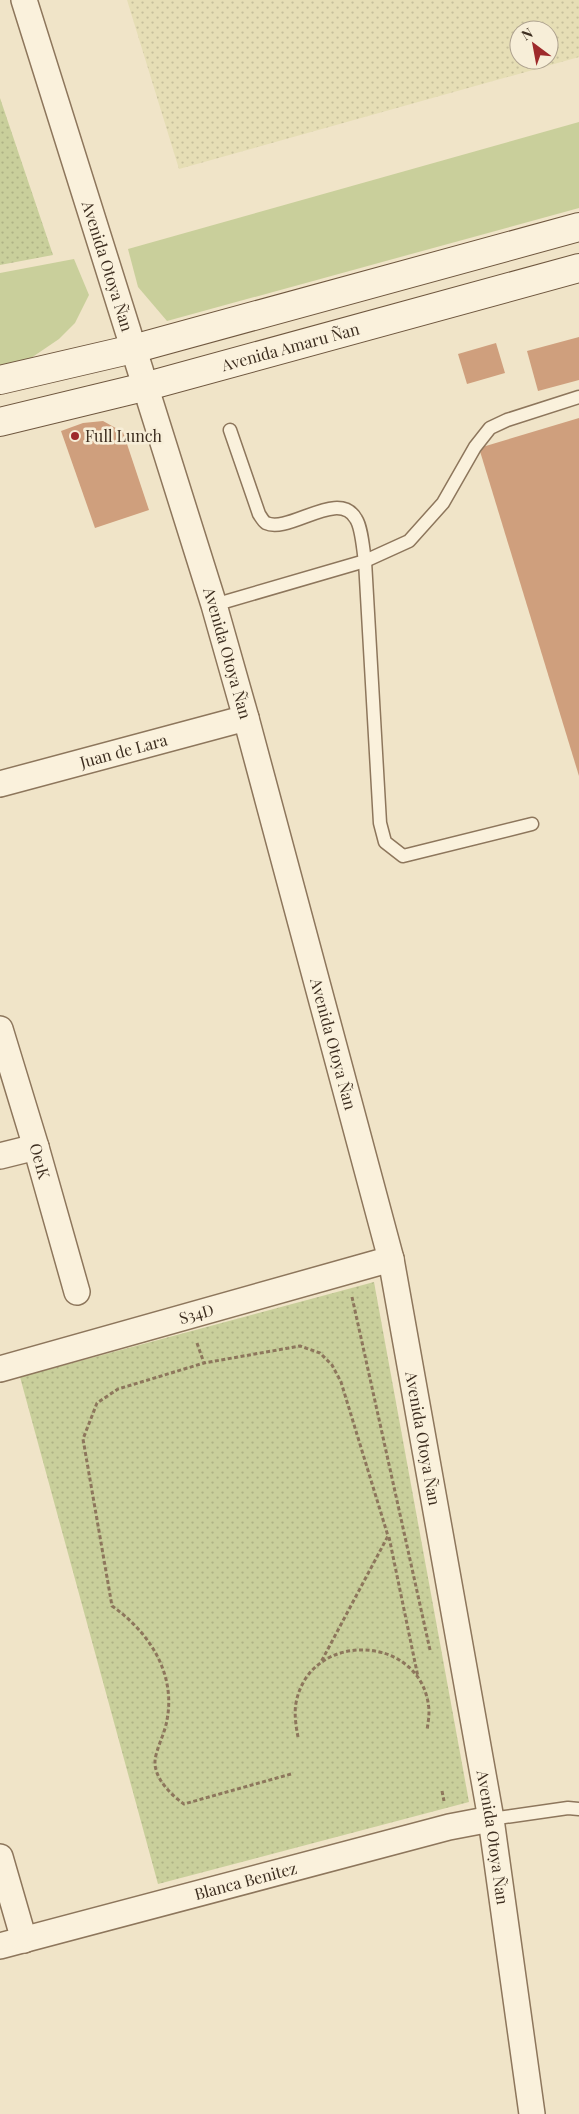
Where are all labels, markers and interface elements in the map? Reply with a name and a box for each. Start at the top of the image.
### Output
north arrow [509,20,559,70]
text: N [518,23,536,44]
street label: Avenida Otoya Ñan [77,197,139,334]
street label: Avenida Amaru Ñan [218,317,362,376]
place label: Full Lunch [85,425,163,446]
marker: Full Lunch [69,430,81,442]
street label: Avenida Otoya Ñan [199,584,257,721]
street label: Juan de Lara [76,729,170,772]
street label: Avenida Otoya Ñan [306,975,362,1112]
street label: Oe1K [25,1141,56,1182]
street label: S34D [176,1298,216,1328]
street label: Avenida Otoya Ñan [401,1369,446,1507]
street label: Avenida Otoya Ñan [472,1768,514,1906]
street label: Blanca Benitez [192,1857,299,1904]

